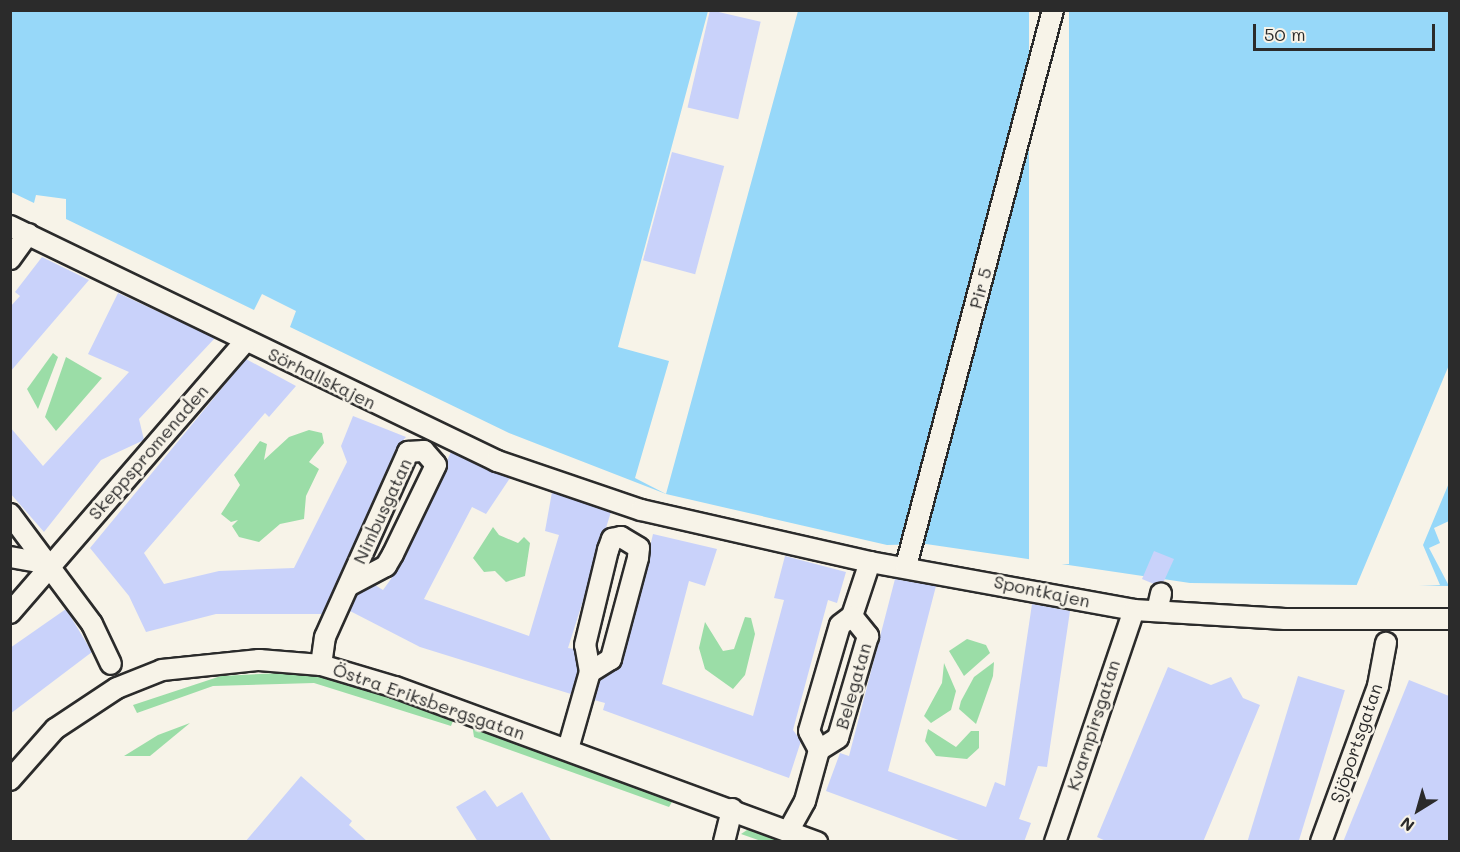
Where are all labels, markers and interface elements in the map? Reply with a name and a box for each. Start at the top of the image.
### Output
scale bar [1256,12,1438,50]
text: 50 m [1264,22,1306,46]
street label: Pir 5 [964,265,996,311]
street label: Sörhallskajen [265,343,379,413]
street label: Skeppspromenaden [83,380,213,524]
street label: Nimbusgatan [348,455,416,567]
street label: Spontkajen [992,570,1092,612]
street label: Belegatan [830,640,876,732]
street label: Kvarnpirsgatan [1062,657,1124,793]
street label: Östra Eriksbergsgatan [330,658,528,744]
street label: Sjöportsgatan [1325,680,1387,806]
north arrow [1388,780,1448,840]
text: N [1396,813,1418,837]

